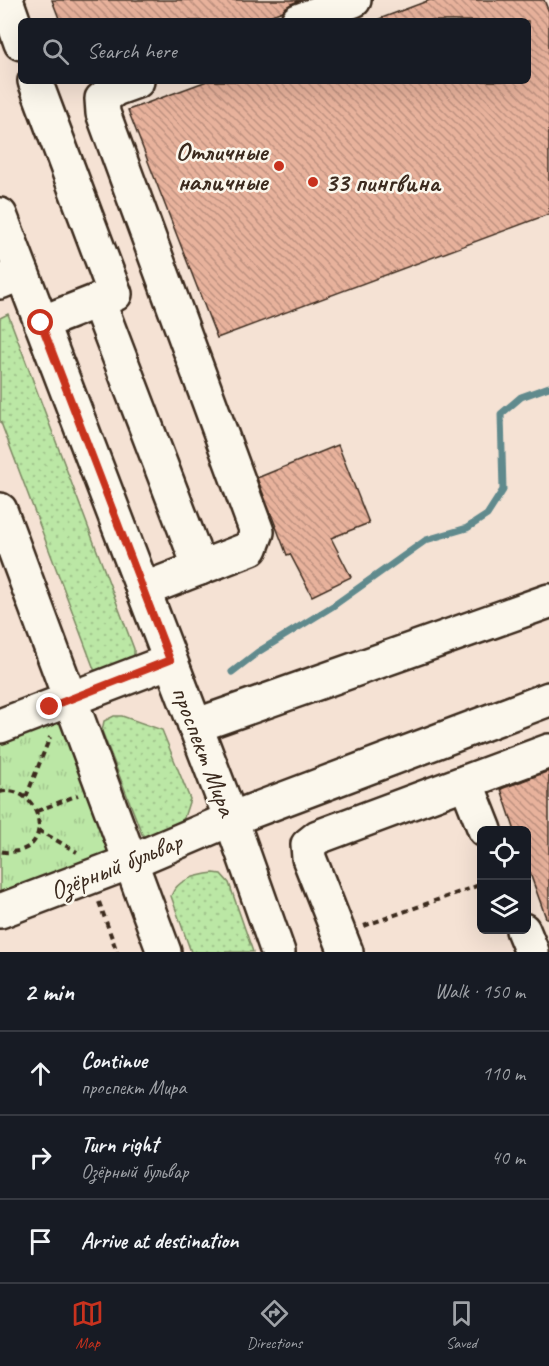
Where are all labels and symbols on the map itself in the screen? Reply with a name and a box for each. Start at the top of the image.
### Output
place label: Отличные наличные [176,135,269,198]
marker: Отличные наличные [272,159,286,173]
place label: 33 пингвина [325,166,442,199]
marker: 33 пингвина [306,175,320,189]
route start [27,309,53,335]
street label: проспект Мира [164,681,244,822]
route end [36,693,62,719]
street label: Озёрный бульвар [45,824,189,908]

